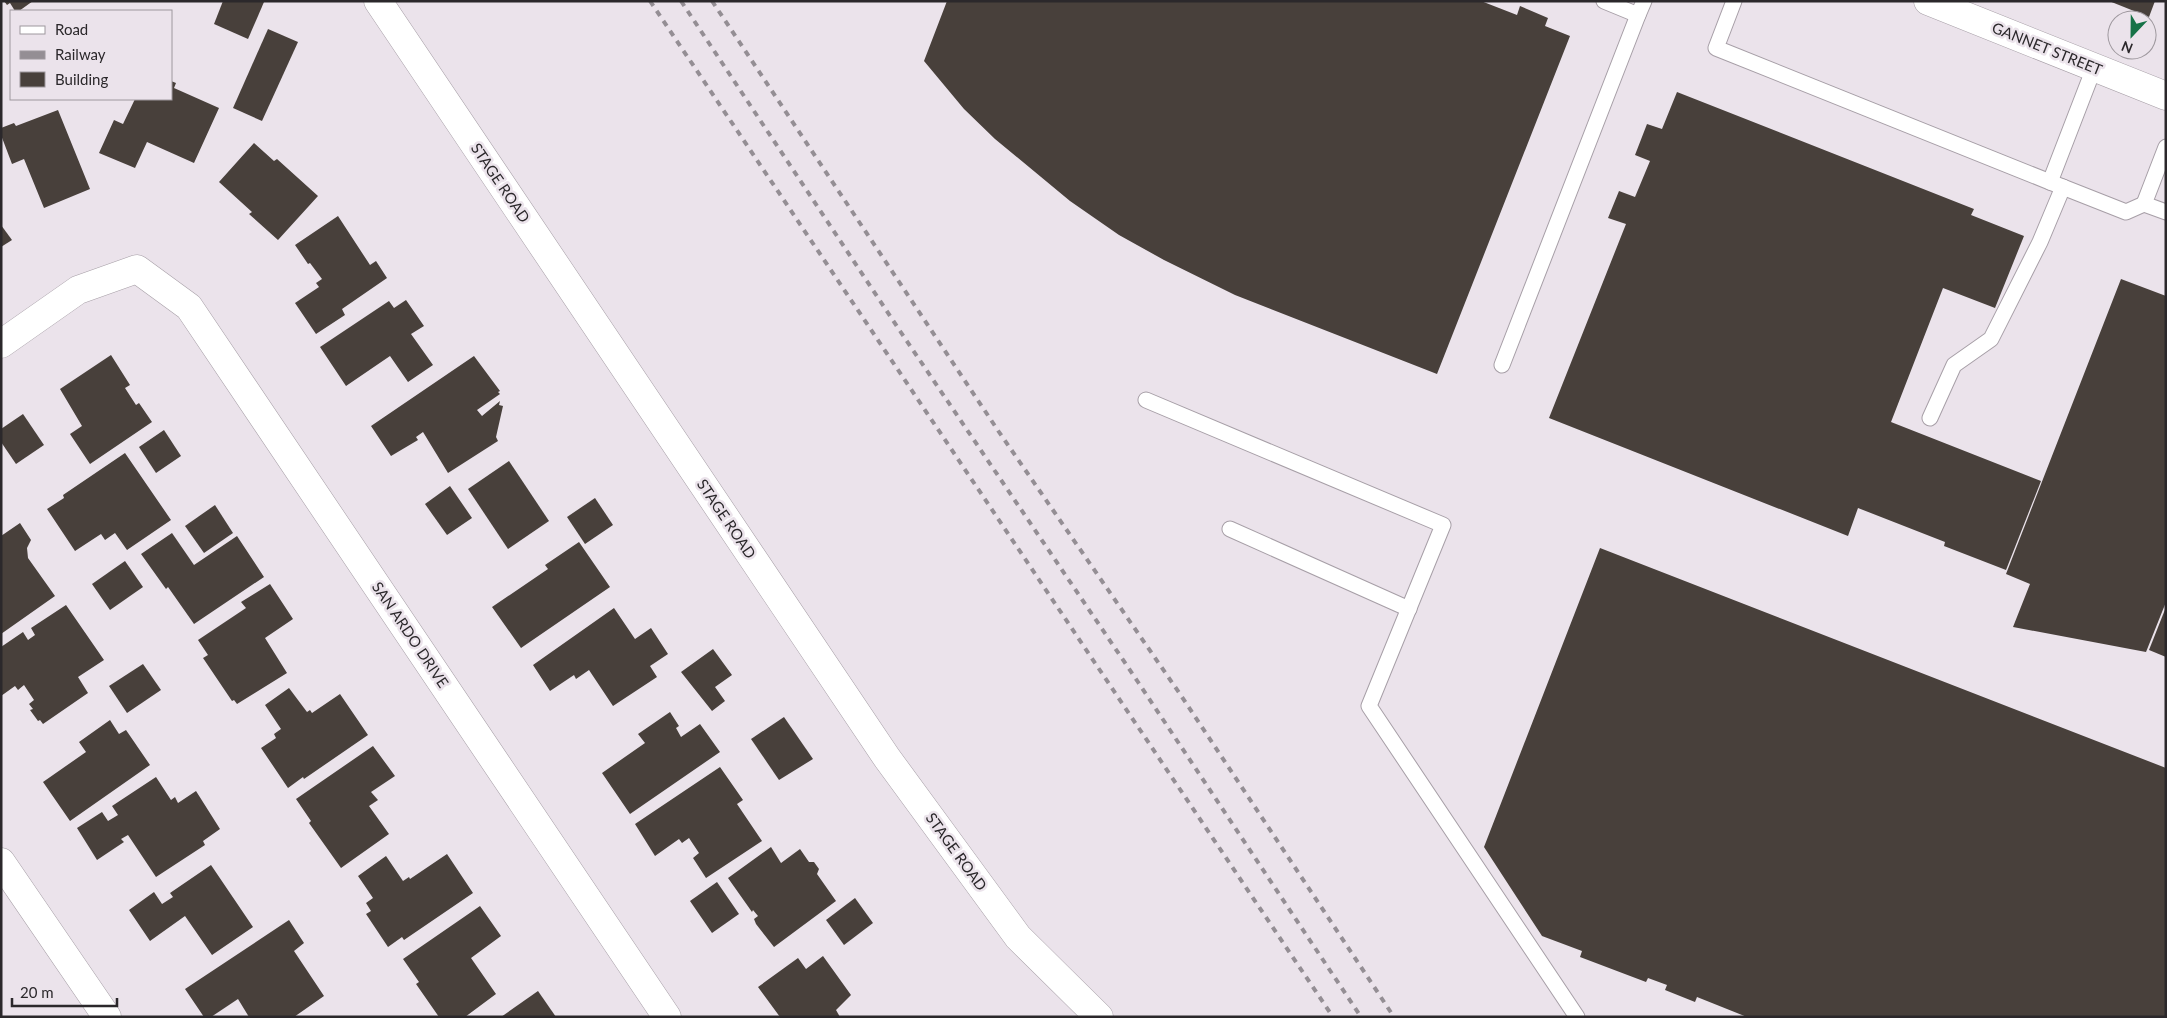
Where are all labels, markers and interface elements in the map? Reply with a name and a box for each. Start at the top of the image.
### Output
legend [10,10,172,100]
north arrow [2107,10,2157,60]
street label: GANNET STREET [1990,18,2105,78]
text: Road [55,20,88,38]
text: N [2119,38,2135,57]
text: Railway [55,45,106,63]
text: Building [55,70,108,88]
street label: STAGE ROAD [468,139,534,226]
street label: STAGE ROAD [694,475,760,562]
street label: SAN ARDO DRIVE [369,578,453,691]
street label: STAGE ROAD [923,809,991,894]
scale bar [12,976,118,1008]
text: 20 m [20,983,54,1001]

